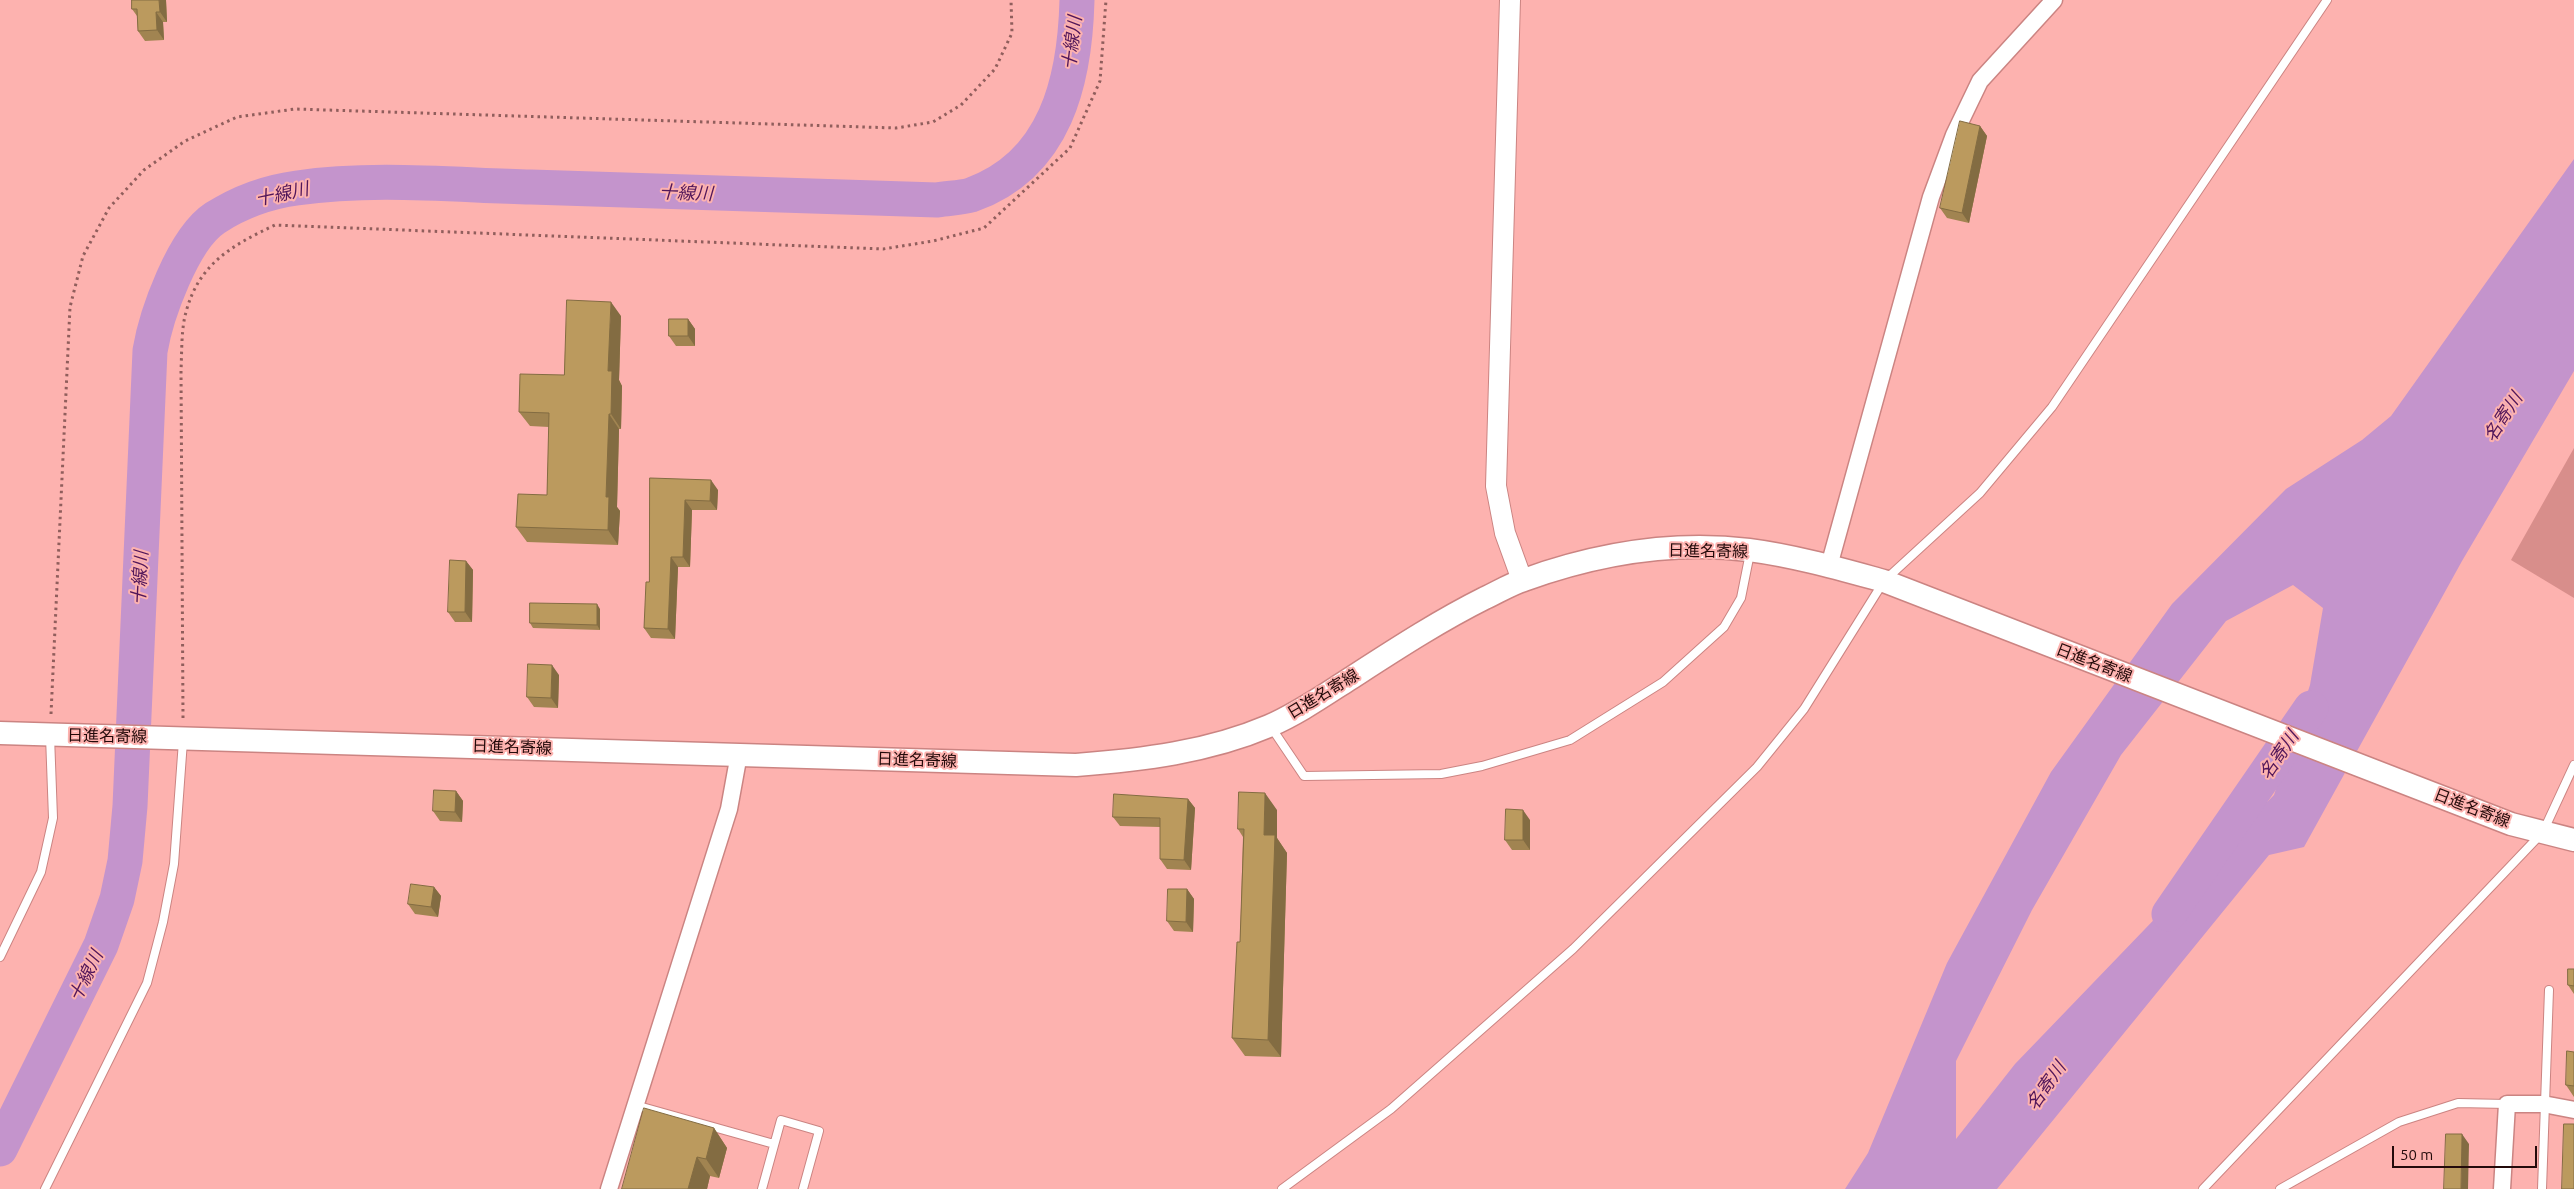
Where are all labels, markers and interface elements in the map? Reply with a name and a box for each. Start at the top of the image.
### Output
water label: 十線川 [1058,15,1086,71]
water label: 十線川 [253,178,311,210]
water label: 十線川 [659,181,713,205]
water label: 名寄川 [2479,388,2527,446]
street label: 日進名寄線 [1668,541,1748,561]
water label: 十線川 [128,550,152,606]
street label: 日進名寄線 [2053,640,2135,686]
street label: 日進名寄線 [1284,665,1362,723]
street label: 日進名寄線 [67,726,147,746]
water label: 名寄川 [2255,727,2303,783]
street label: 日進名寄線 [472,736,552,758]
street label: 日進名寄線 [877,749,957,771]
street label: 日進名寄線 [2431,785,2513,831]
water label: 十線川 [64,947,108,1005]
water label: 名寄川 [2022,1058,2070,1114]
scale bar [2394,1136,2539,1168]
text: 50 m [2400,1146,2433,1163]

